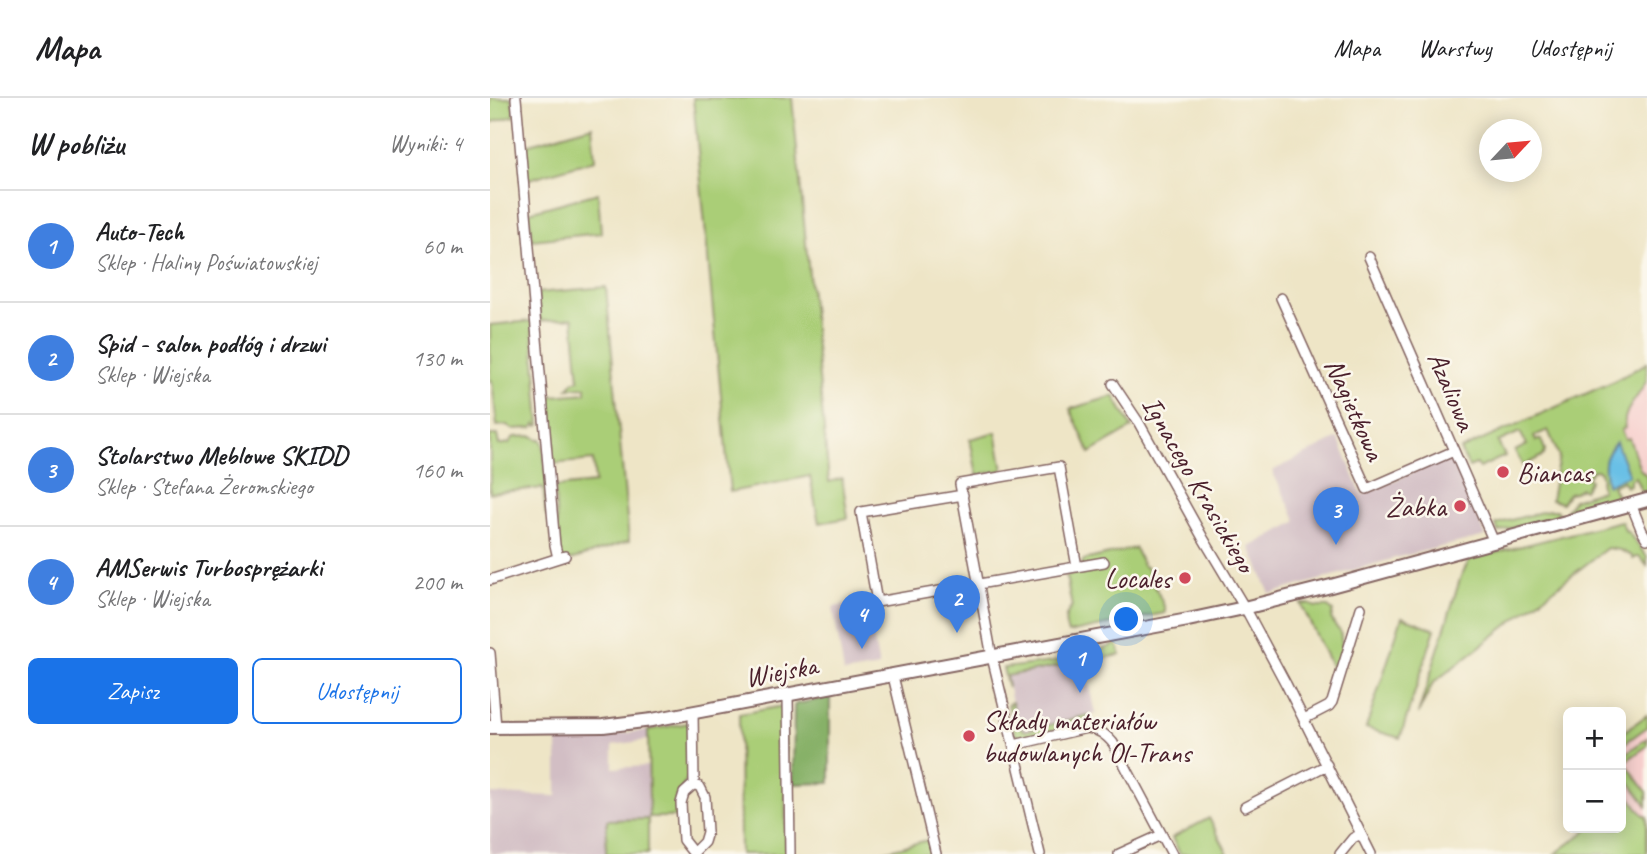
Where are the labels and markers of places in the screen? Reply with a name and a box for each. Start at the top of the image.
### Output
place label: Biancas [1517,455,1594,490]
marker: Biancas [1495,464,1511,480]
pin: 3 [1313,487,1359,545]
place label: Żabka [1386,489,1448,524]
marker: Żabka [1452,498,1468,514]
place label: Locales [1105,561,1173,596]
marker: Locales [1177,570,1193,586]
pin: 2 [934,575,980,633]
pin: 4 [839,591,885,649]
pin: 1 [1057,635,1103,693]
place label: Składy materiałów budowlanych Ol-Trans [983,703,1194,770]
marker: Składy materiałów budowlanych Ol-Trans [961,728,977,744]

